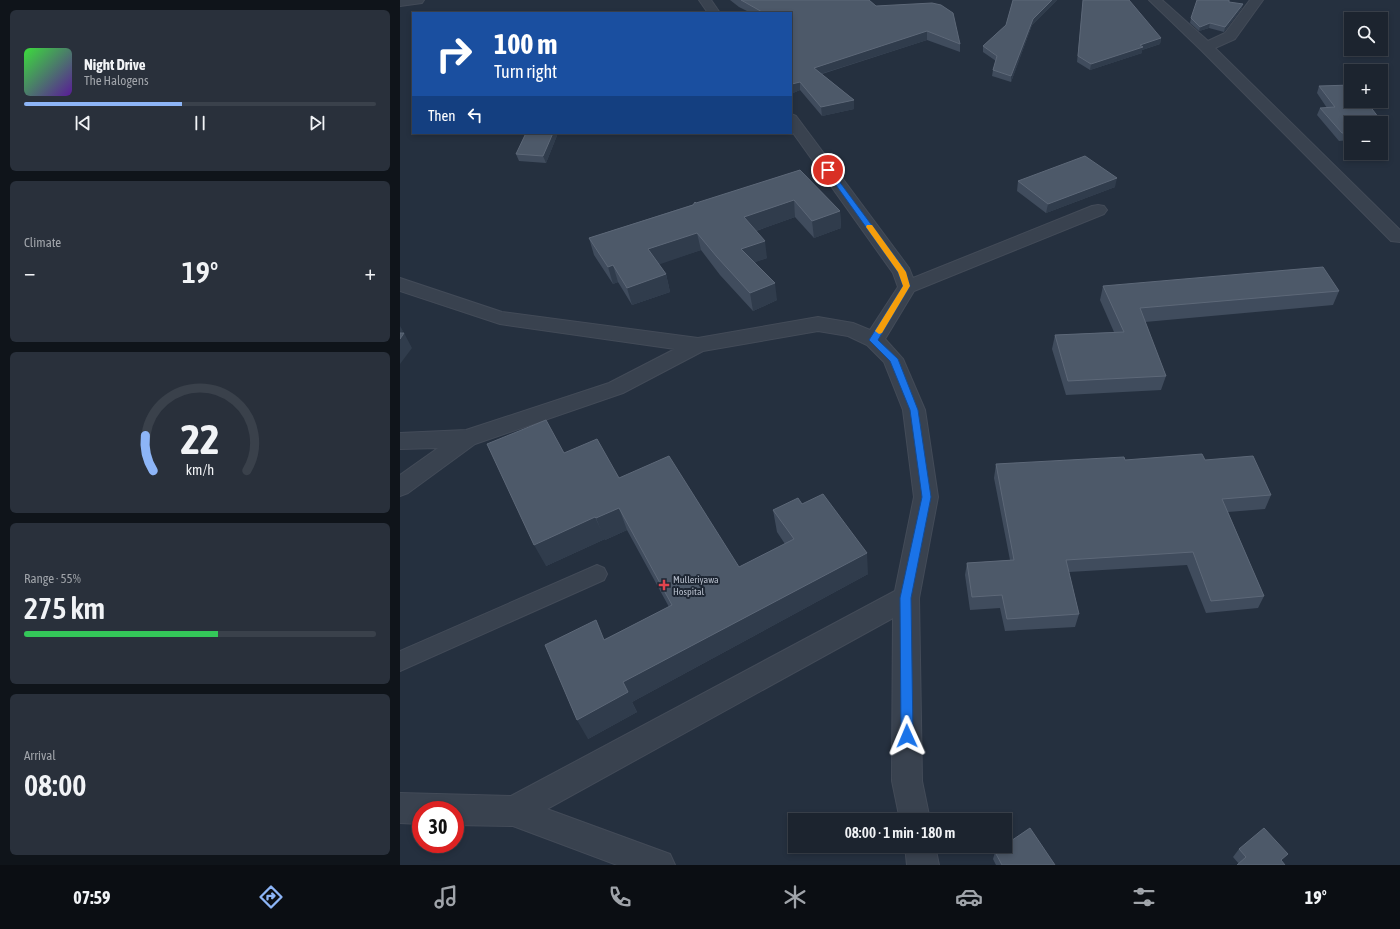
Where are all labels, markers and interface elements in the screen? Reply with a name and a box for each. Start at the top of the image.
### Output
map controls [1344,12,1388,160]
button: search [1344,12,1388,56]
icon: right [428,28,480,80]
text: 100 m [494,28,557,60]
text: Night Drive [84,56,146,73]
text: Turn right [494,61,557,82]
button: + [1344,64,1388,108]
text: The Halogens [84,73,149,88]
icon: left [464,104,486,126]
text: Then [428,107,456,124]
icon: previous [72,112,94,134]
icon: pause [189,112,211,134]
icon: next [306,112,328,134]
button: − [1344,116,1388,160]
pin [811,153,845,187]
icon: arrive [817,159,839,181]
text: Climate [24,235,61,250]
text: 19° [182,255,218,289]
text: − [24,259,35,285]
text: + [365,259,376,285]
text: 22 [180,414,220,462]
text: km/h [186,461,214,477]
text: Range · 55% [24,571,81,586]
place label: Mulleriyawa Hospital [673,574,719,597]
marker: Mulleriyawa Hospital [658,579,670,591]
text: 275 km [24,591,105,625]
position arrow [886,715,928,757]
text: Arrival [24,748,56,763]
text: 08:00 [24,768,86,802]
speed limit sign: 30 [412,801,464,853]
text: 08:00 · 1 min · 180 m [845,824,955,841]
icon: directions [257,883,285,911]
icon: music [432,883,460,911]
icon: phone [606,883,634,911]
icon: climate [781,883,809,911]
icon: car [955,883,983,911]
icon: filters [1130,883,1158,911]
text: 07:59 [73,887,110,908]
text: 19° [1305,887,1327,908]

